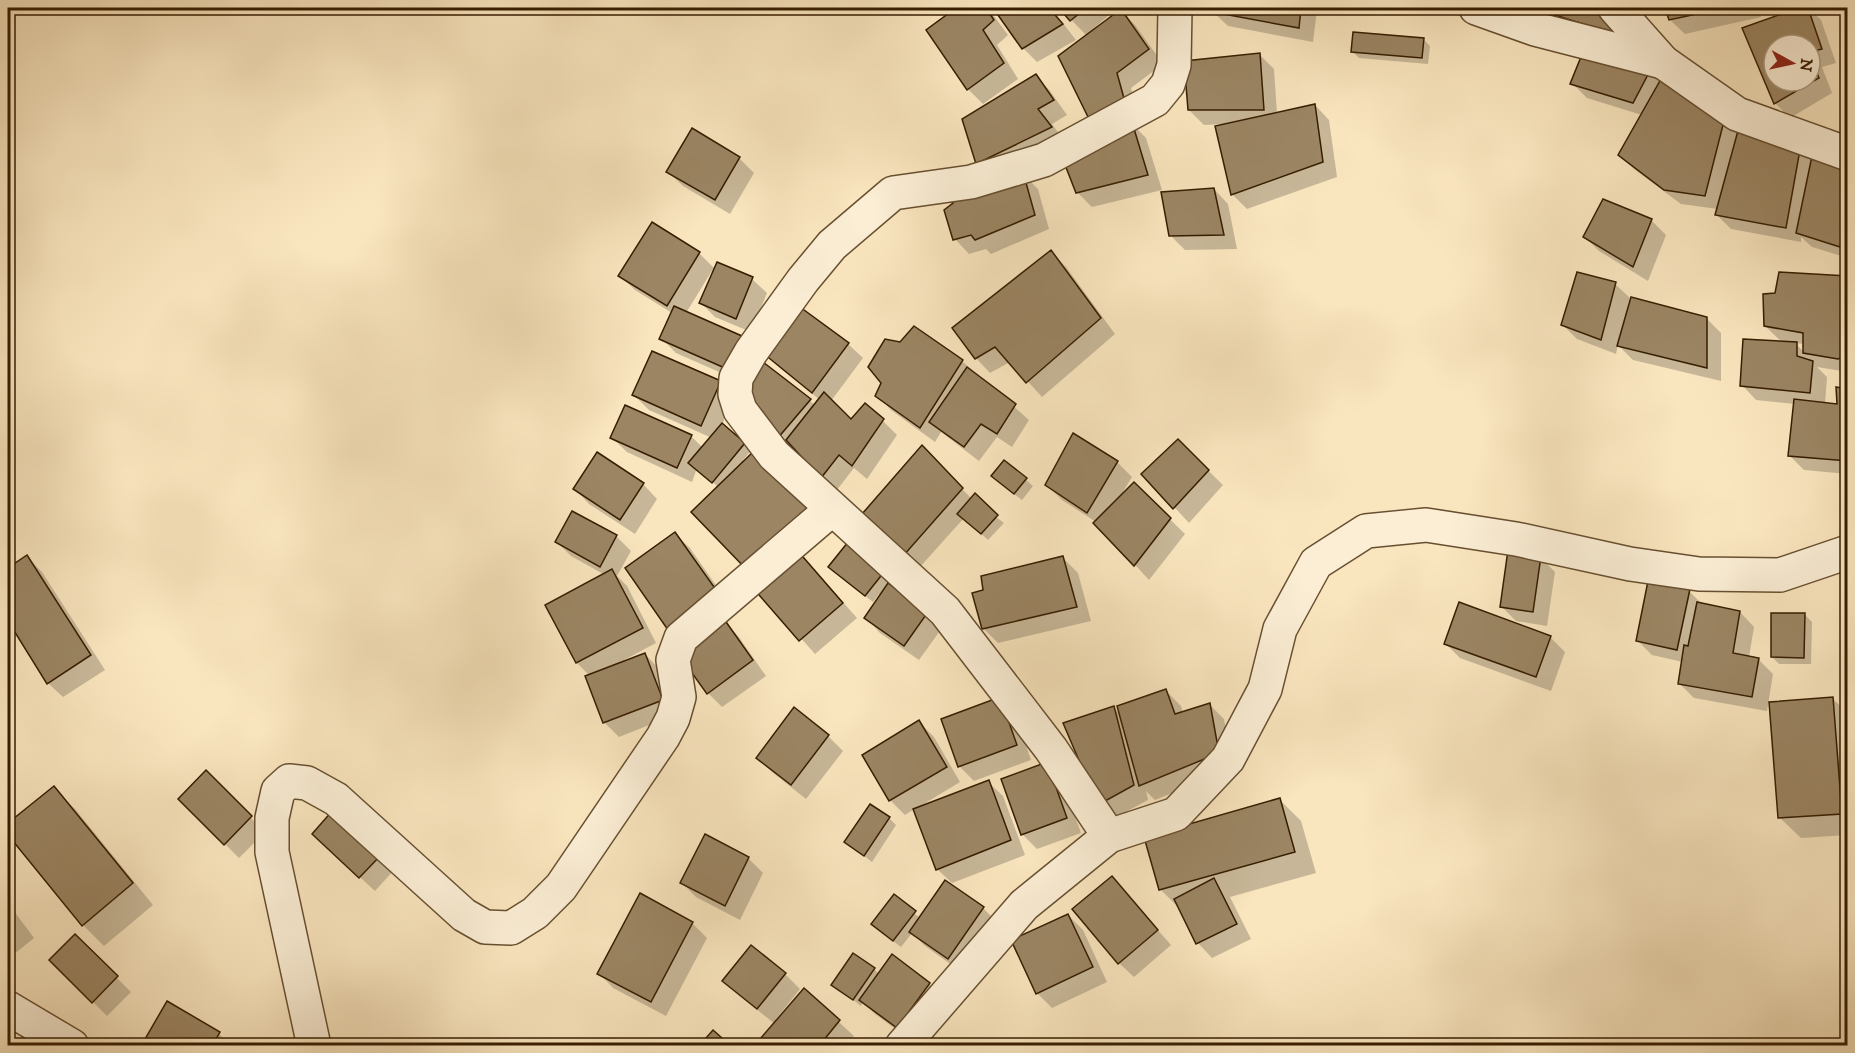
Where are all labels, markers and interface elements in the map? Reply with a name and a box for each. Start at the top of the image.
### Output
north arrow [1762,33,1822,93]
text: N [1795,57,1817,73]

